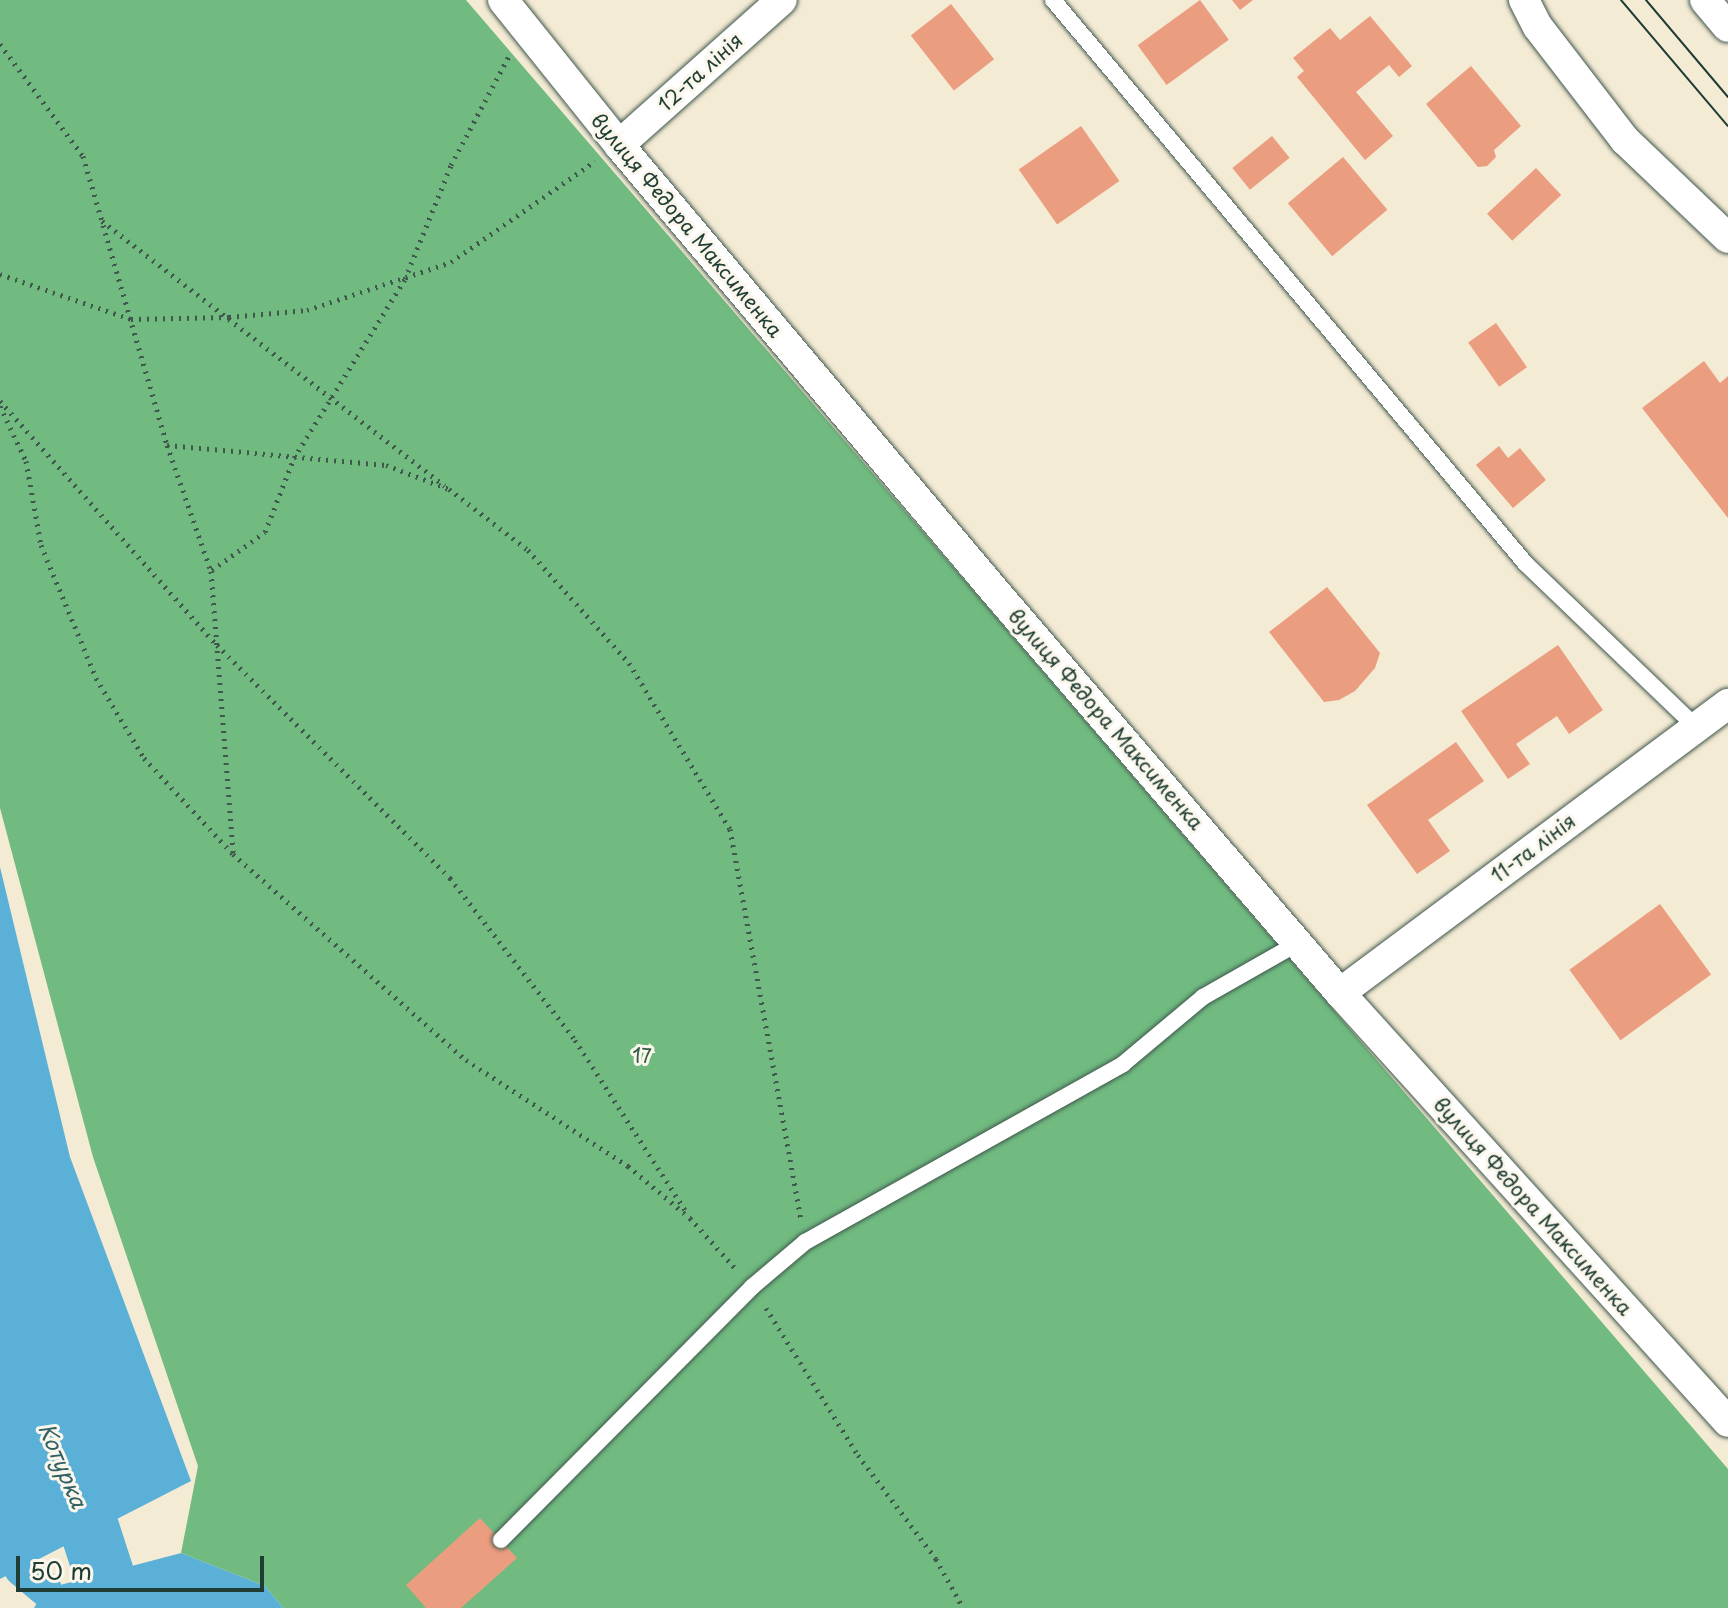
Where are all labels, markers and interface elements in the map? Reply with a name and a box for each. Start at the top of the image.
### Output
street label: 12-та лінія [653,28,747,116]
street label: вулиця Федора Максименка [586,108,788,342]
street label: вулиця Федора Максименка [1004,604,1208,834]
street label: 11-та лінія [1486,809,1580,887]
park label: 17 [632,1043,652,1067]
street label: вулиця Федора Максименка [1429,1092,1637,1320]
water label: Котурка [34,1419,94,1511]
scale bar [20,1540,268,1590]
text: 50 m [30,1552,92,1588]

